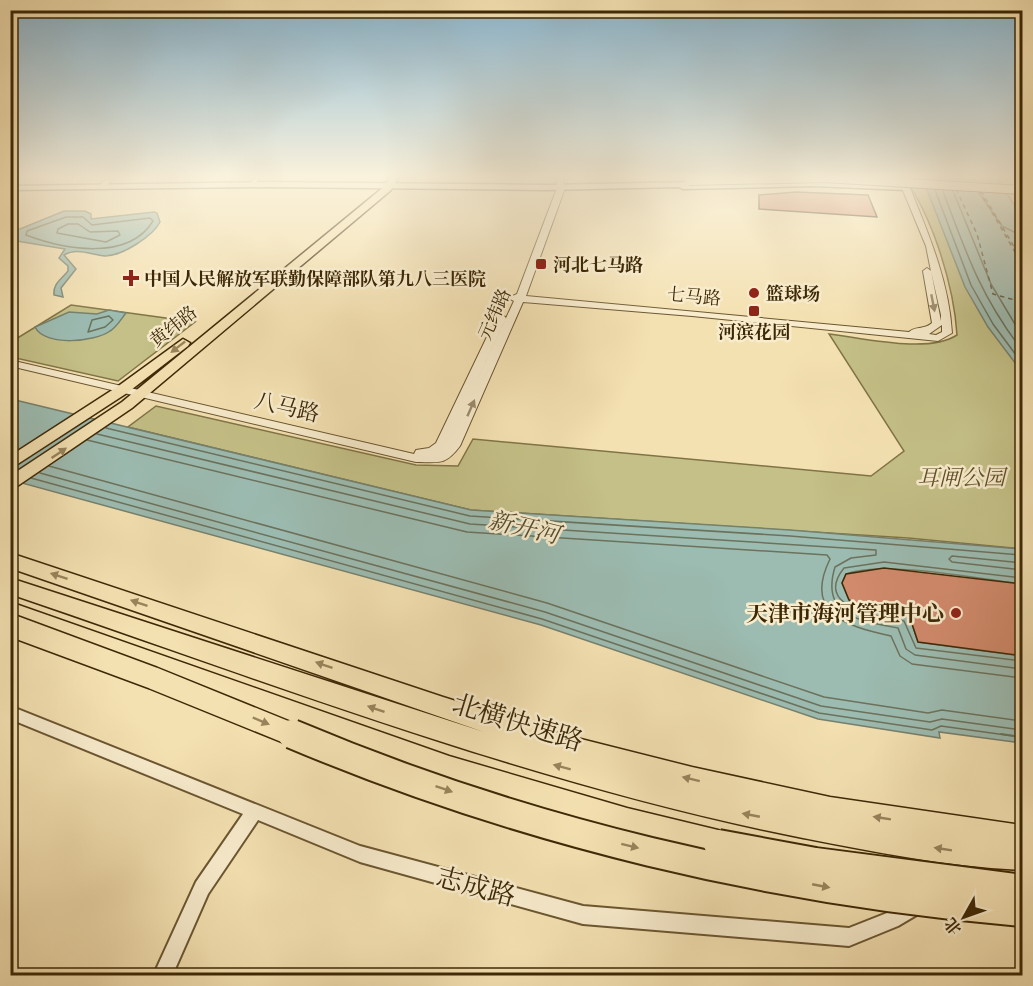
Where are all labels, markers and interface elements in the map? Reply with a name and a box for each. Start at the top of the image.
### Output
place label: 河北七马路 [553,253,643,276]
marker: 河北七马路 [534,257,548,271]
place label: 中国人民解放军联勤保障部队第九八三医院 [144,267,486,290]
marker: 中国人民解放军联勤保障部队第九八三医院 [122,269,140,287]
street label: 七马路 [666,282,722,310]
place label: 篮球场 [766,282,820,305]
street label: 元纬路 [473,285,515,343]
marker: 篮球场 [747,286,761,300]
one-way arrow [929,294,938,313]
street label: 黄纬路 [145,300,201,352]
marker: 河滨花园 [747,304,761,318]
place label: 河滨花园 [718,320,790,343]
one-way arrow [170,341,185,353]
street label: 八马路 [252,385,322,429]
one-way arrow [466,398,476,416]
one-way arrow [51,447,67,458]
park label: 耳闸公园 [917,463,1008,492]
water label: 新开河 [485,504,566,551]
one-way arrow [50,571,68,581]
one-way arrow [130,598,148,607]
place label: 天津市海河管理中心 [746,599,944,628]
marker: 天津市海河管理中心 [949,606,963,620]
one-way arrow [315,660,333,670]
street label: 北横快速路 [448,686,588,758]
one-way arrow [367,703,385,713]
one-way arrow [253,716,271,726]
one-way arrow [553,762,571,771]
one-way arrow [682,773,700,783]
one-way arrow [435,785,453,794]
one-way arrow [742,810,761,819]
one-way arrow [872,813,891,822]
one-way arrow [621,841,640,851]
one-way arrow [934,844,953,853]
street label: 志成路 [432,859,520,913]
one-way arrow [812,882,831,891]
north arrow [934,887,994,947]
text: 北 [940,913,966,939]

